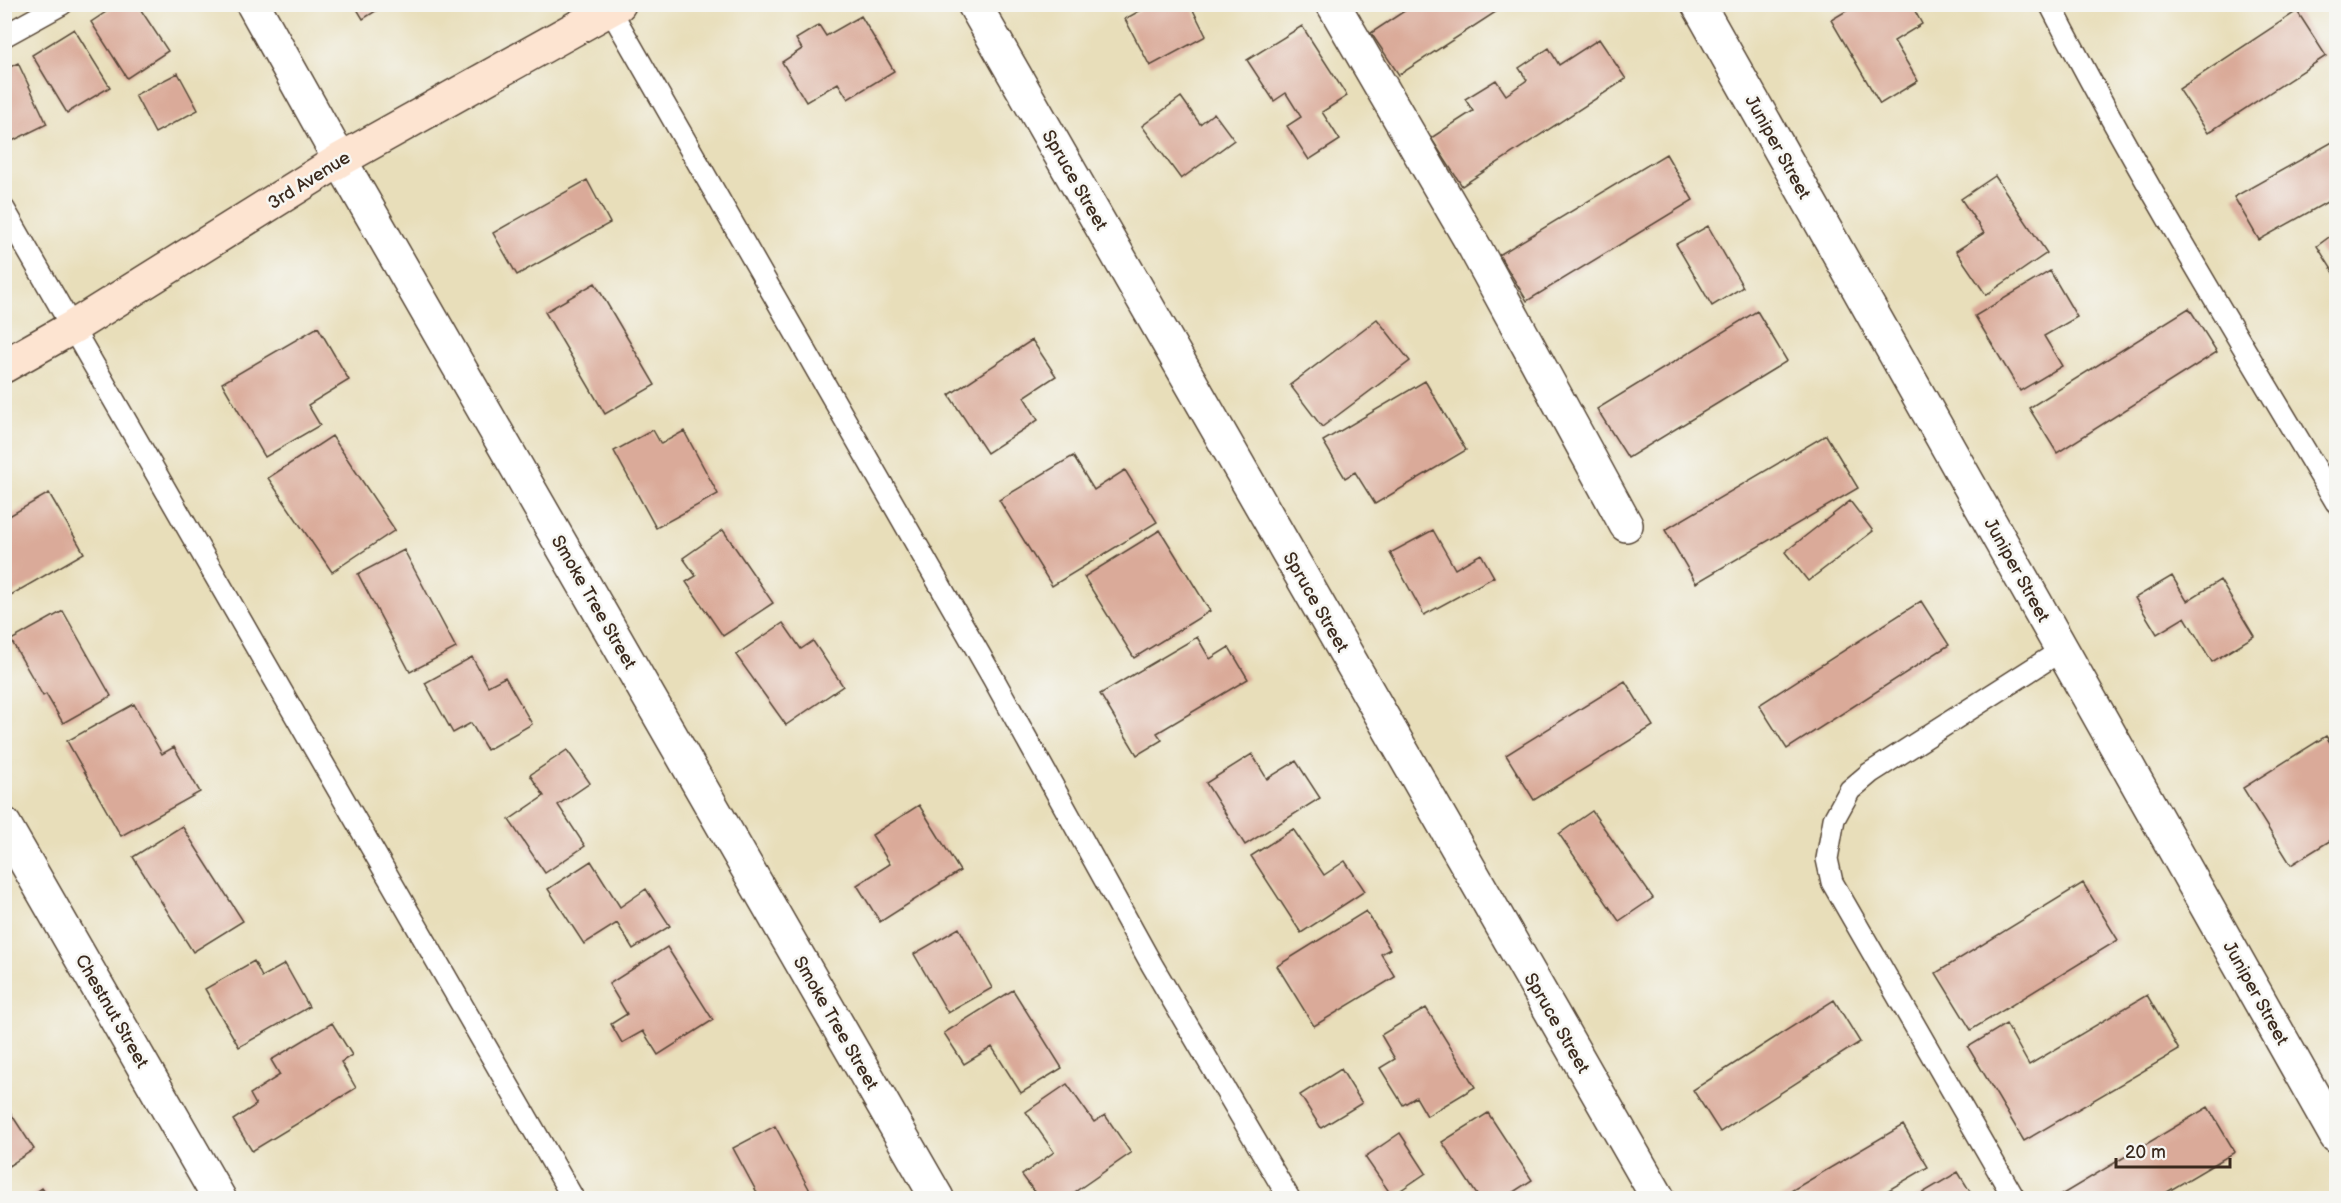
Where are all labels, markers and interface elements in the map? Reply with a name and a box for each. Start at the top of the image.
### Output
street label: Juniper Street [1740,92,1815,203]
street label: Spruce Street [1037,126,1112,234]
street label: 3rd Avenue [264,147,354,214]
street label: Juniper Street [1979,515,2054,626]
street label: Smoke Tree Street [547,532,641,673]
street label: Spruce Street [1278,548,1353,656]
street label: Juniper Street [2218,938,2293,1049]
street label: Chestnut Street [71,951,153,1072]
street label: Smoke Tree Street [789,953,883,1094]
street label: Spruce Street [1519,969,1594,1077]
scale bar [2116,1131,2230,1169]
text: 20 m [2125,1142,2166,1163]

